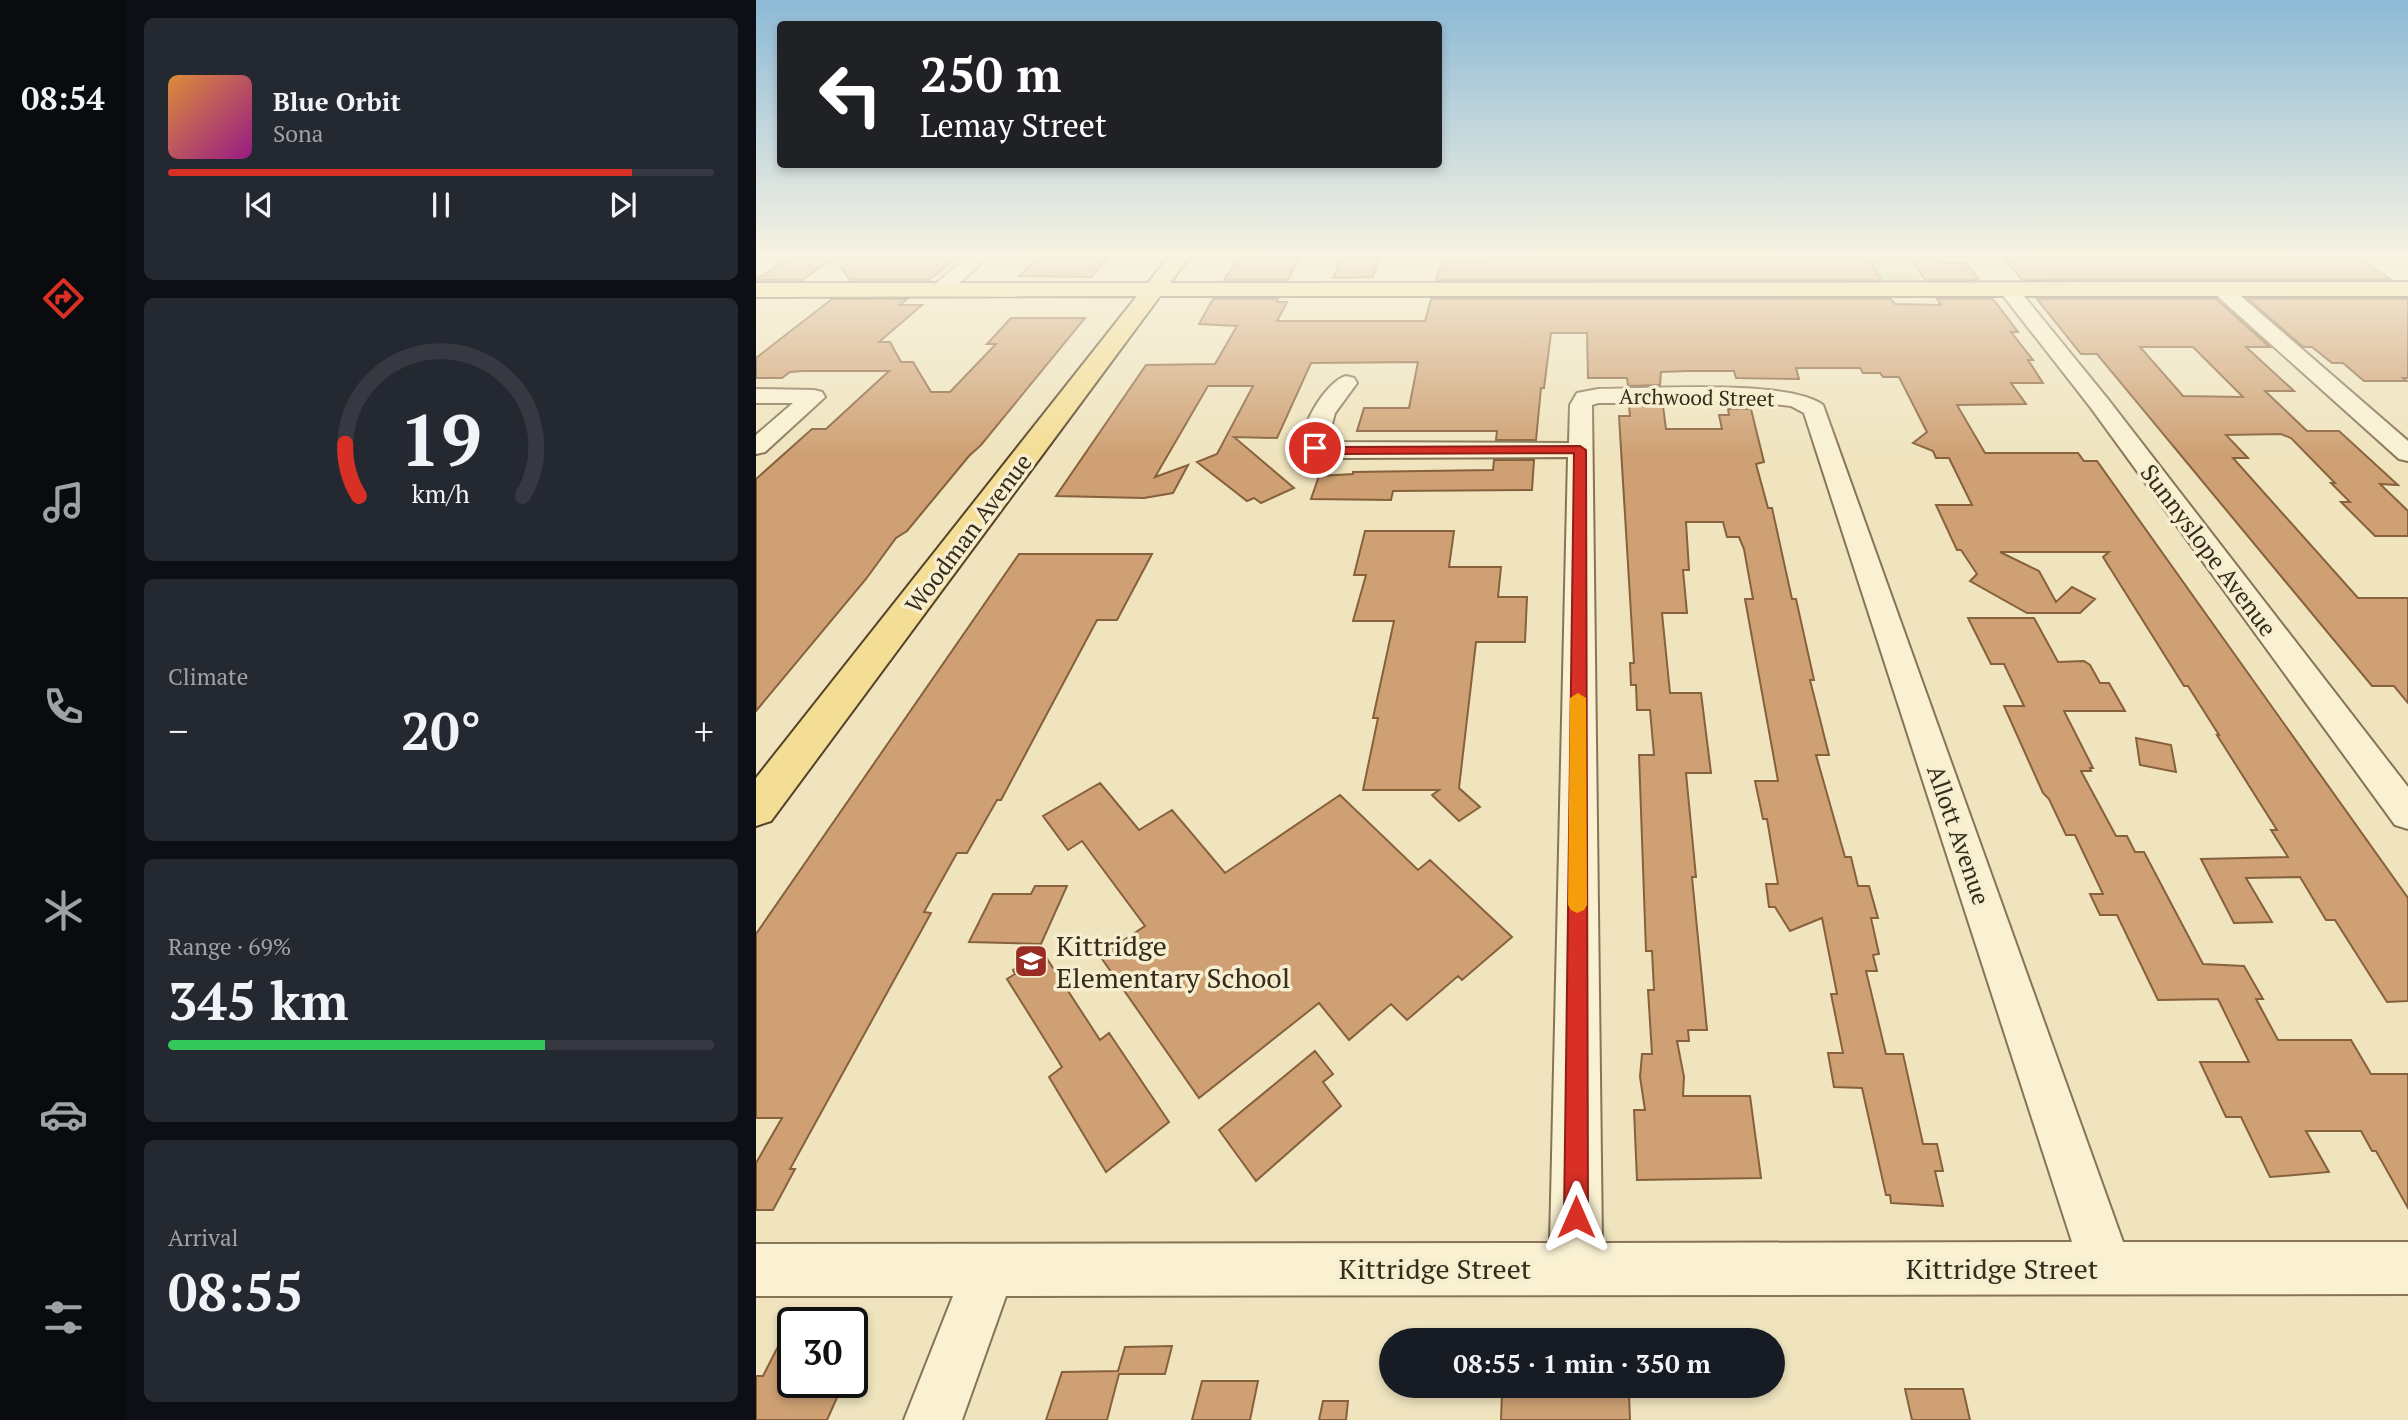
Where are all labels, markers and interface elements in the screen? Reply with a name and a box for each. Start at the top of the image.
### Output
text: 250 m [920,41,1062,106]
icon: left [805,49,896,140]
text: 08:54 [21,77,105,119]
text: Blue Orbit [273,84,401,118]
text: Lemay Street [920,104,1107,146]
text: Sona [273,118,323,149]
icon: previous [240,186,278,224]
icon: pause [422,186,460,224]
icon: next [604,186,642,224]
icon: directions [39,274,88,323]
street label: Archwood Street [1619,382,1775,412]
text: 19 [400,390,482,487]
pin [1285,418,1345,478]
icon: arrive [1296,429,1334,467]
street label: Woodman Avenue [898,447,1038,619]
street label: Sunnyslope Avenue [2134,457,2284,643]
text: km/h [412,476,470,509]
icon: music [39,478,88,527]
text: Climate [168,661,248,692]
icon: phone [39,682,88,731]
text: 20° [401,696,481,765]
text: − [168,706,188,756]
text: + [694,706,714,756]
street label: Allott Avenue [1920,761,1998,909]
icon: climate [39,886,88,935]
place label: Kittridge Elementary School [1056,927,1290,996]
text: Range · 69% [168,931,291,962]
school or university icon: Kittridge Elementary School [1012,942,1050,980]
text: 345 km [168,966,349,1035]
icon: car [39,1090,88,1139]
position arrow [1539,1180,1613,1254]
text: Arrival [168,1222,239,1253]
street label: Kittridge Street [1339,1250,1532,1287]
street label: Kittridge Street [1906,1250,2099,1287]
text: 08:55 [168,1257,303,1326]
icon: filters [39,1293,88,1342]
speed limit sign: 30 [777,1307,868,1398]
text: 08:55 · 1 min · 350 m [1453,1346,1711,1380]

